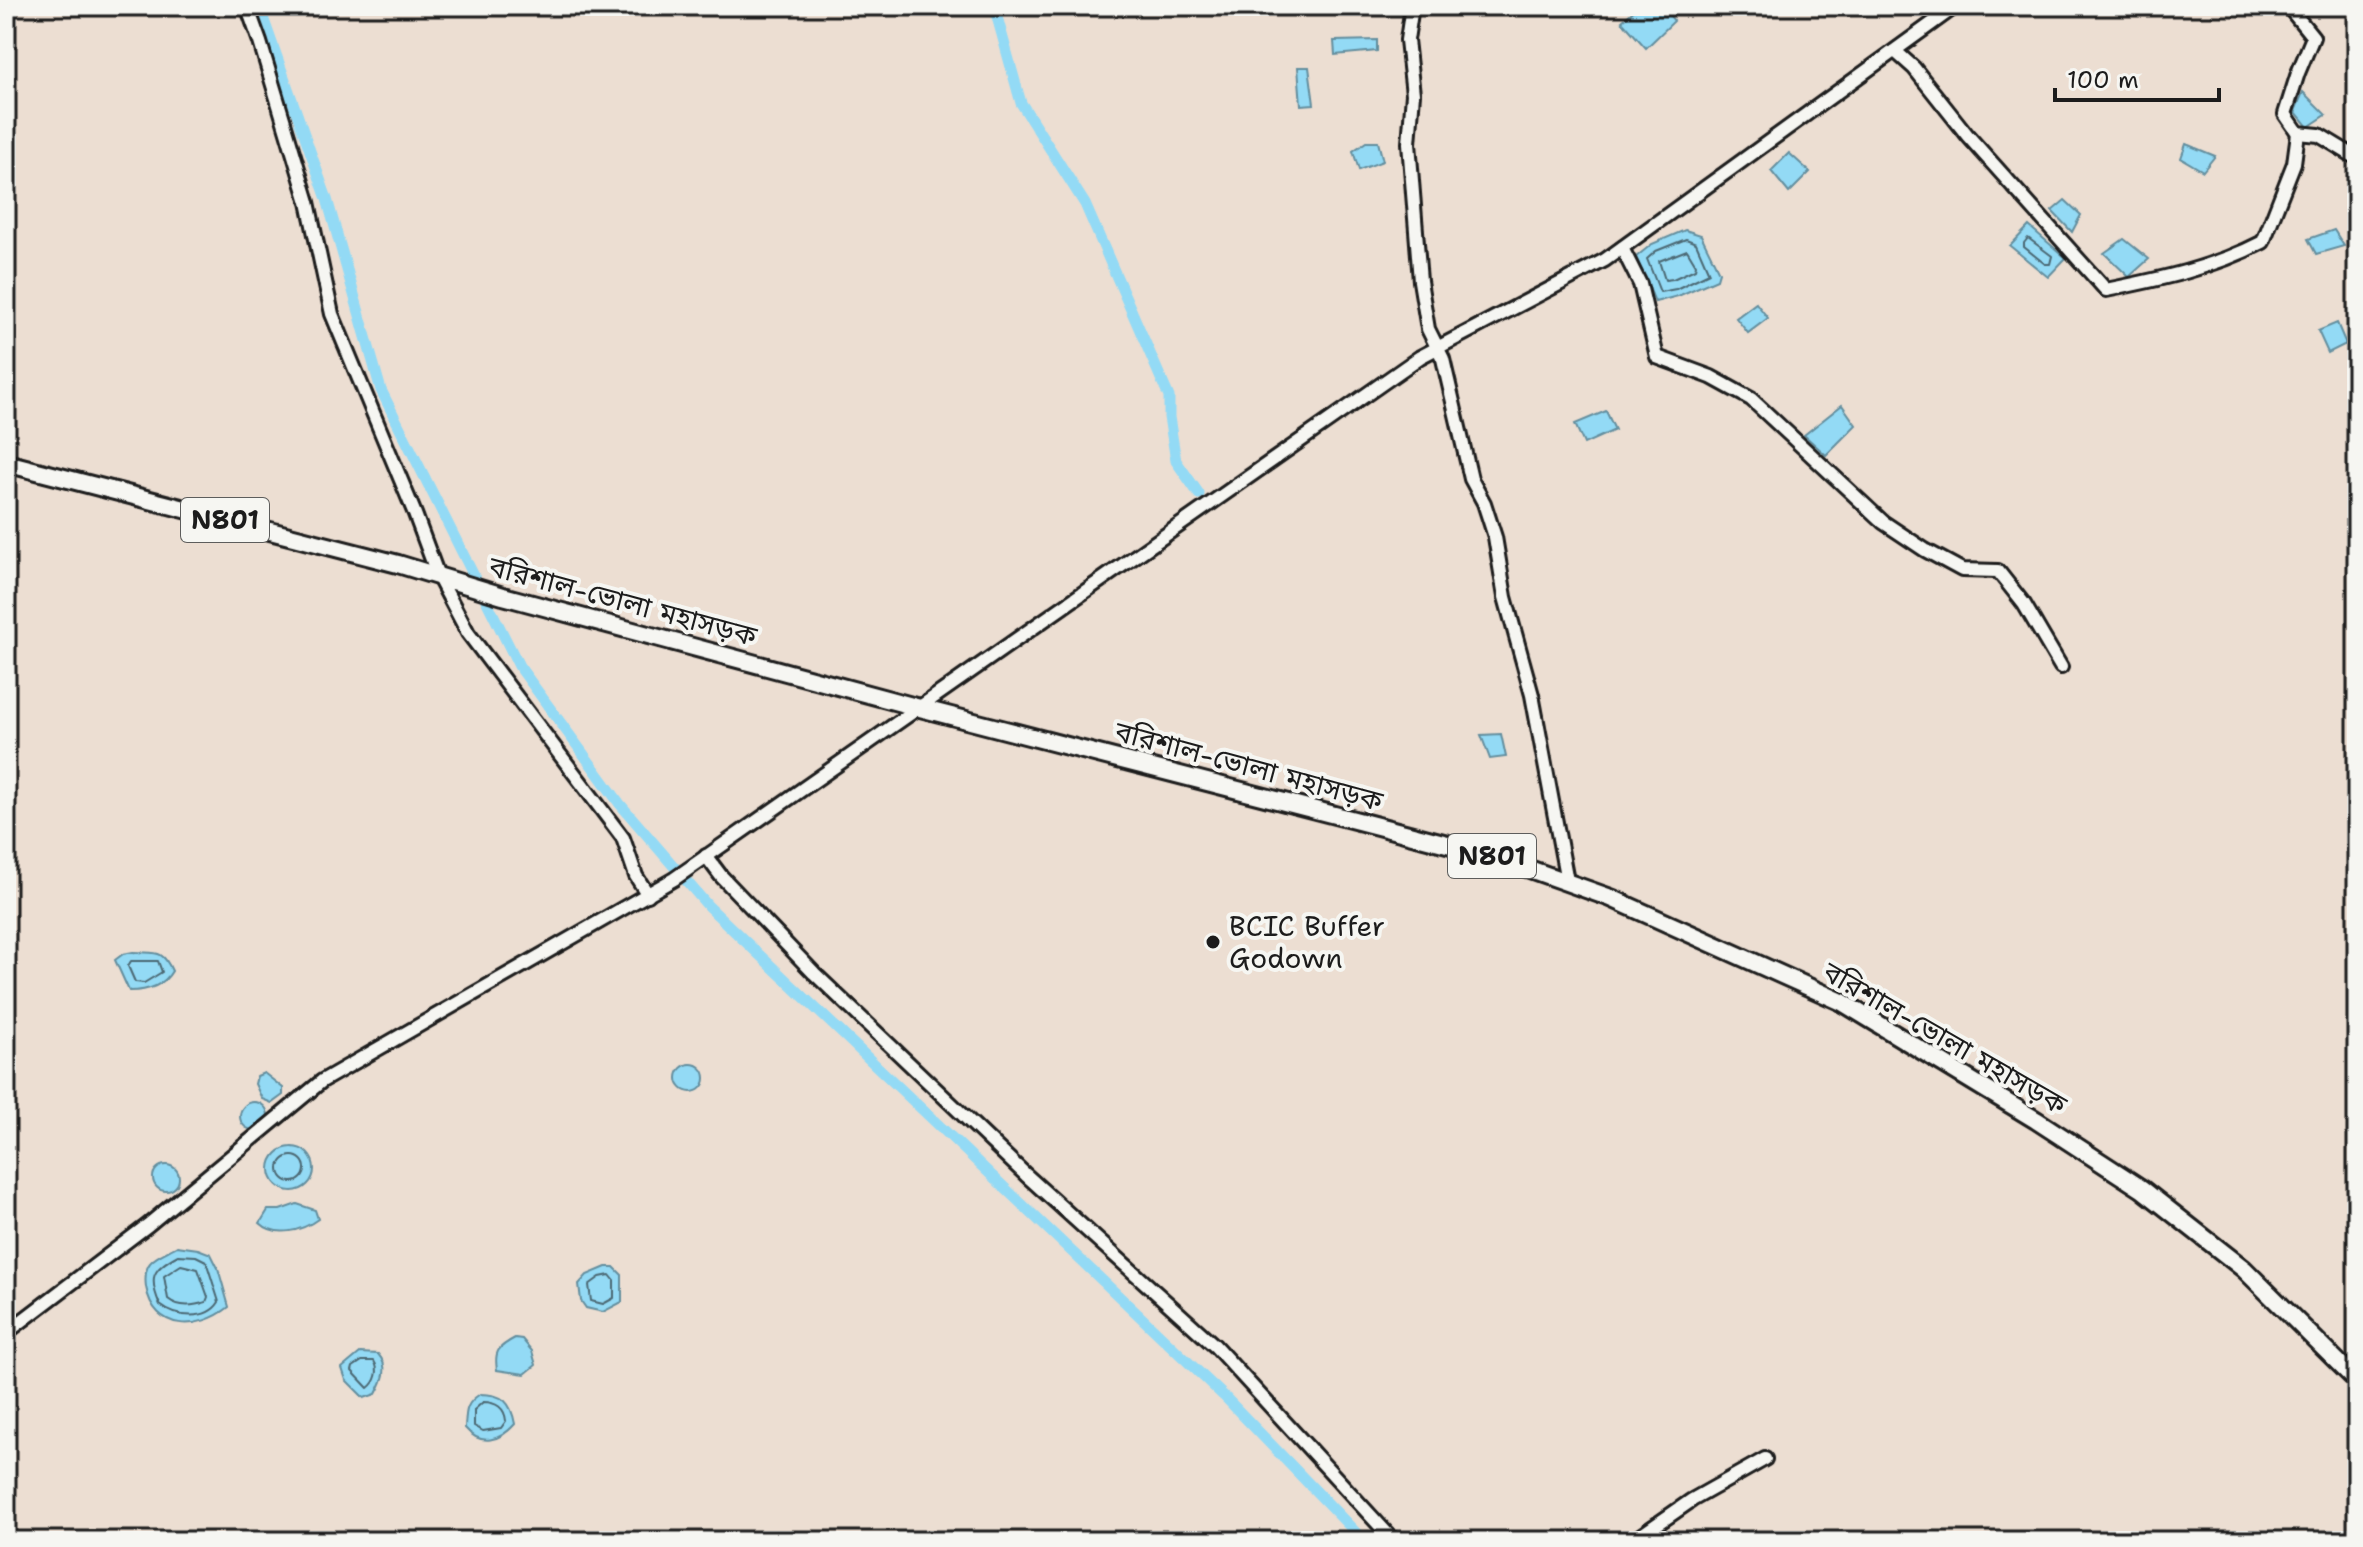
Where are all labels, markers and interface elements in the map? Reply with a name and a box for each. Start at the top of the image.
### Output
scale bar [2055,52,2219,102]
text: 100 m [2067,64,2139,96]
road number: N801 [181,498,269,542]
street label: বরিশাল-ভোলা মহাসড়ক [484,547,761,655]
street label: বরিশাল-ভোলা মহাসড়ক [1110,712,1387,820]
road number: N801 [1448,834,1536,878]
place label: BCIC Buffer Godown [1229,907,1385,977]
marker: BCIC Buffer Godown [1204,933,1222,951]
street label: বরিশাল-ভোলা মহাসড়ক [1815,952,2074,1124]

